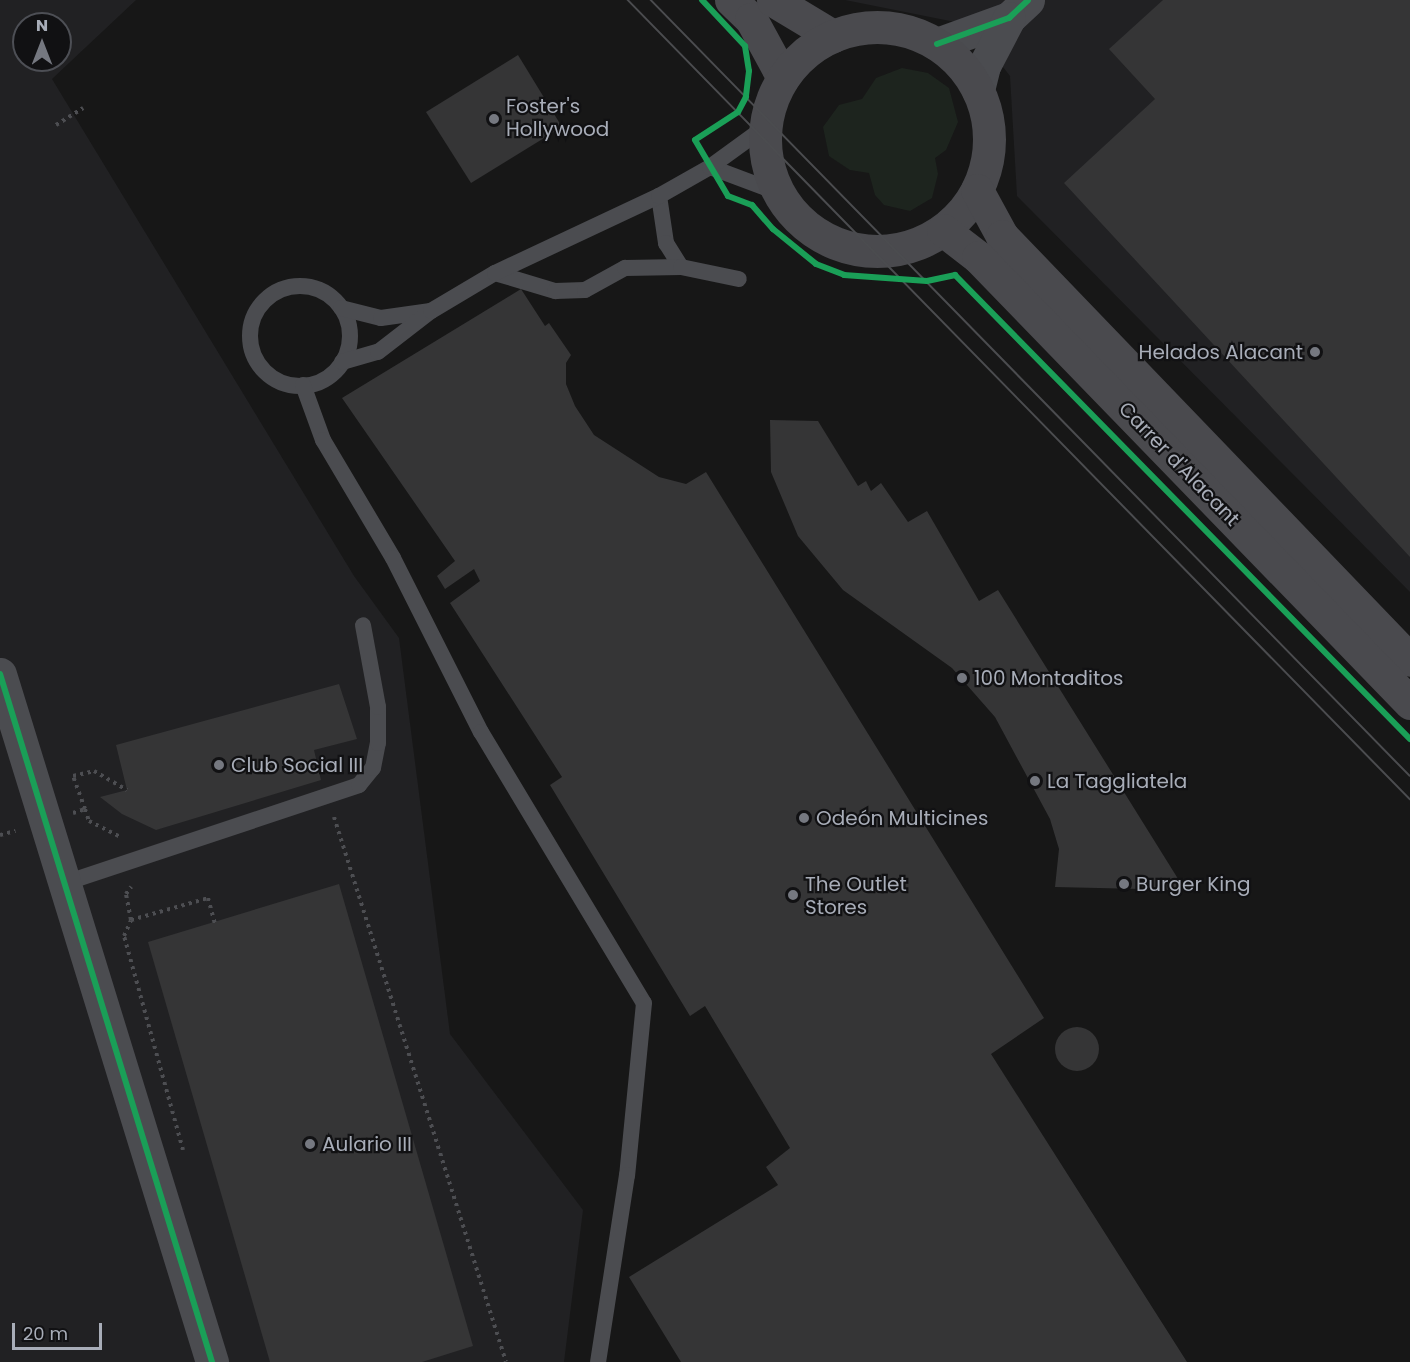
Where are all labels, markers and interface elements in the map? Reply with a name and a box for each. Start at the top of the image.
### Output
north arrow [12,12,72,72]
text: N [36,14,48,37]
place label: Foster's Hollywood [506,95,609,142]
marker: Foster's Hollywood [487,112,501,126]
place label: Helados Alacant [1139,340,1303,364]
marker: Helados Alacant [1308,345,1322,359]
street label: Carrer d'Alacant [1114,397,1244,531]
place label: 100 Montaditos [974,666,1123,690]
marker: 100 Montaditos [955,671,969,685]
place label: Club Social III [231,753,363,777]
marker: Club Social III [212,758,226,772]
place label: La Taggliatela [1047,769,1187,793]
marker: La Taggliatela [1028,774,1042,788]
place label: Odeón Multicines [816,806,988,830]
marker: Odeón Multicines [797,811,811,825]
place label: The Outlet Stores [805,872,907,919]
place label: Burger King [1136,872,1250,896]
marker: Burger King [1117,877,1131,891]
marker: The Outlet Stores [786,888,800,902]
place label: Aulario III [322,1132,412,1156]
marker: Aulario III [303,1137,317,1151]
scale bar [15,1311,105,1349]
text: 20 m [23,1321,68,1346]

